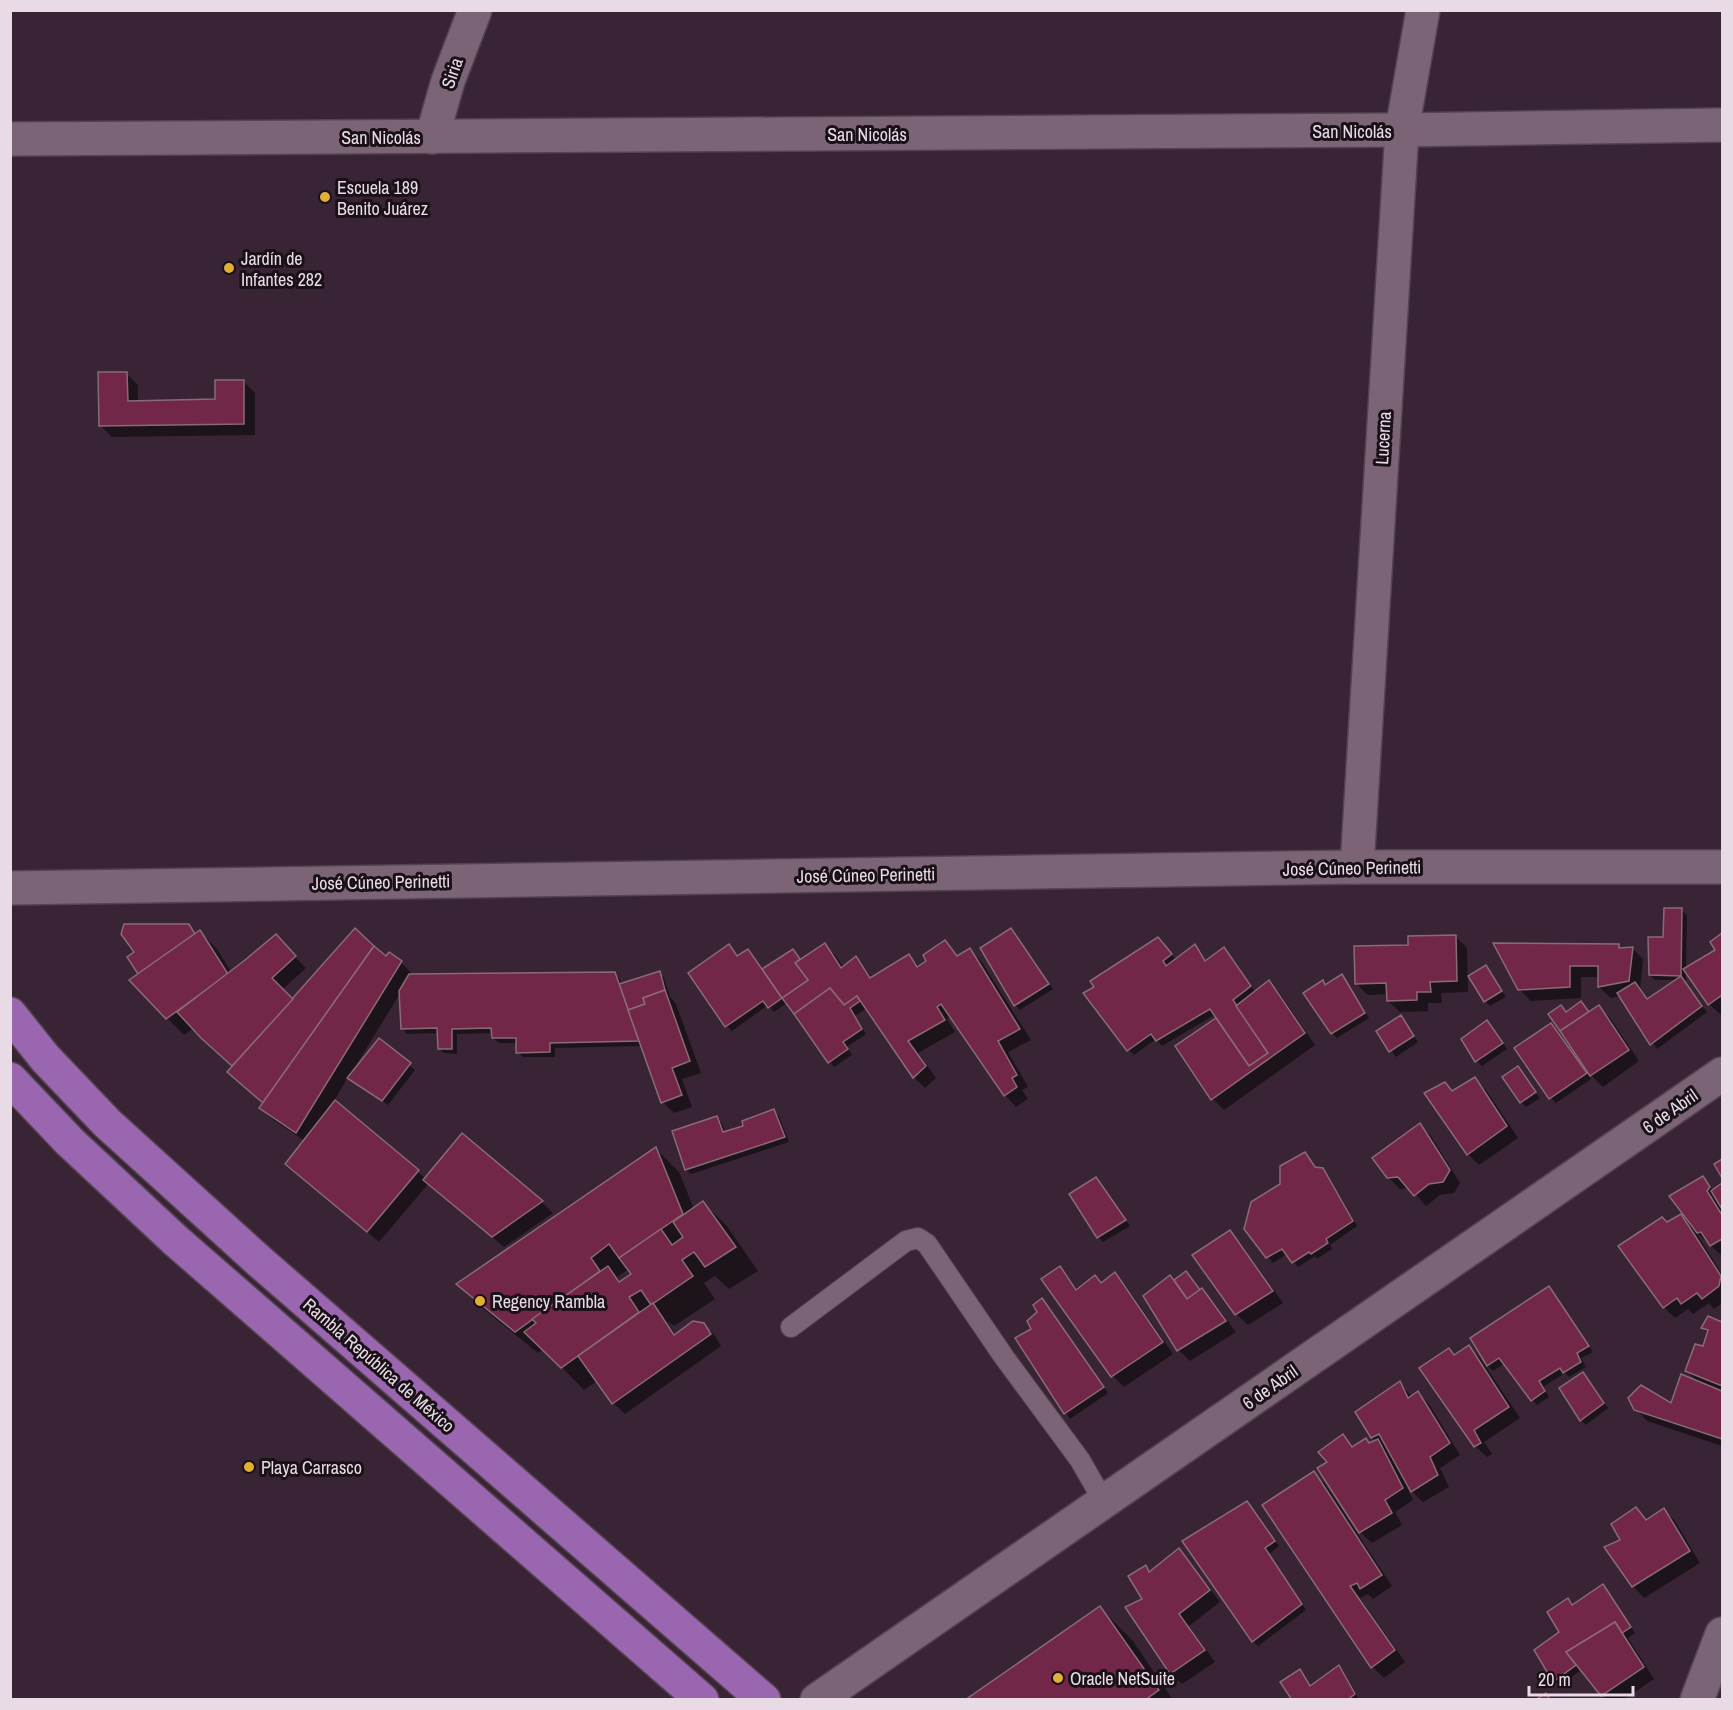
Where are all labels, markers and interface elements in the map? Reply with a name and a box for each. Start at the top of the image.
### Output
street label: Siria [435,54,469,92]
street label: San Nicolás [1312,119,1392,144]
street label: San Nicolás [827,122,907,147]
street label: San Nicolás [341,125,421,150]
place label: Escuela 189 Benito Juárez [337,175,428,221]
marker: Escuela 189 Benito Juárez [318,190,332,204]
place label: Jardín de Infantes 282 [241,246,322,292]
marker: Jardín de Infantes 282 [222,261,236,275]
street label: Lucerna [1369,411,1397,465]
street label: José Cúneo Perinetti [1282,854,1422,882]
street label: José Cúneo Perinetti [796,861,936,889]
street label: José Cúneo Perinetti [311,868,451,896]
street label: 6 de Abril [1637,1083,1703,1139]
place label: Regency Rambla [492,1289,605,1314]
street label: Rambla República de México [298,1292,460,1438]
marker: Regency Rambla [473,1294,487,1308]
street label: 6 de Abril [1237,1359,1303,1415]
place label: Playa Carrasco [261,1455,362,1480]
marker: Playa Carrasco [242,1460,256,1474]
scale bar [1529,1659,1632,1697]
place label: Oracle NetSuite [1070,1666,1175,1691]
text: 20 m [1538,1667,1571,1692]
marker: Oracle NetSuite [1051,1671,1065,1685]

